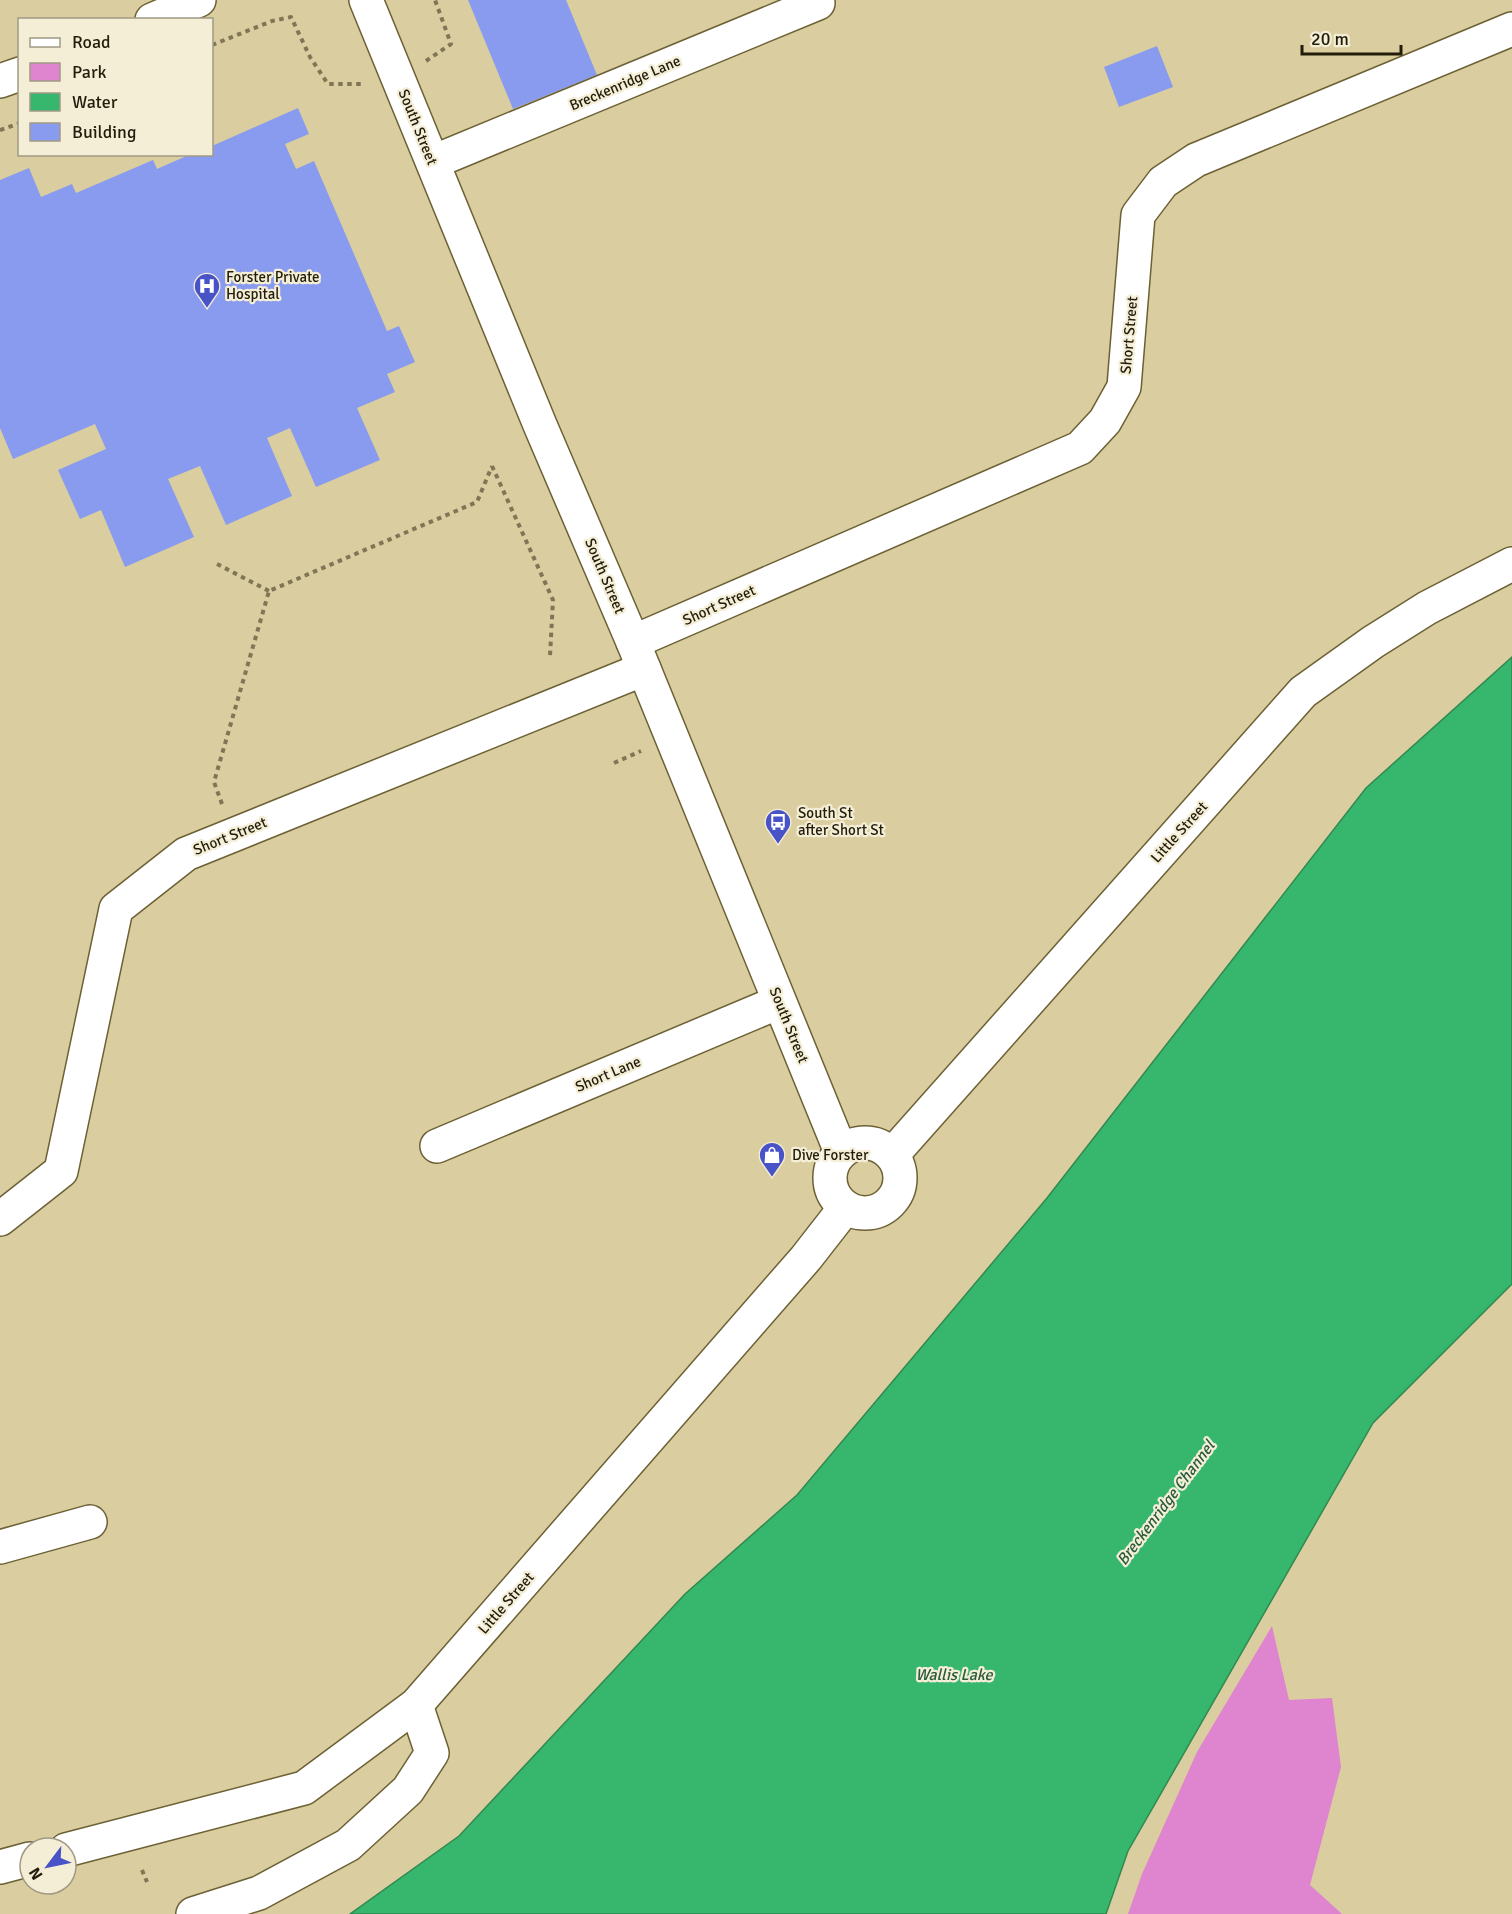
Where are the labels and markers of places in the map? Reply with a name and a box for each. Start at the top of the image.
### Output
place label: Forster Private Hospital [226,268,320,303]
hospital icon: Forster Private Hospital [192,271,222,309]
place label: South St after Short St [798,804,884,839]
bus stop icon: South St after Short St [763,807,793,845]
shop icon: Dive Forster [757,1140,787,1178]
place label: Dive Forster [792,1146,869,1164]

